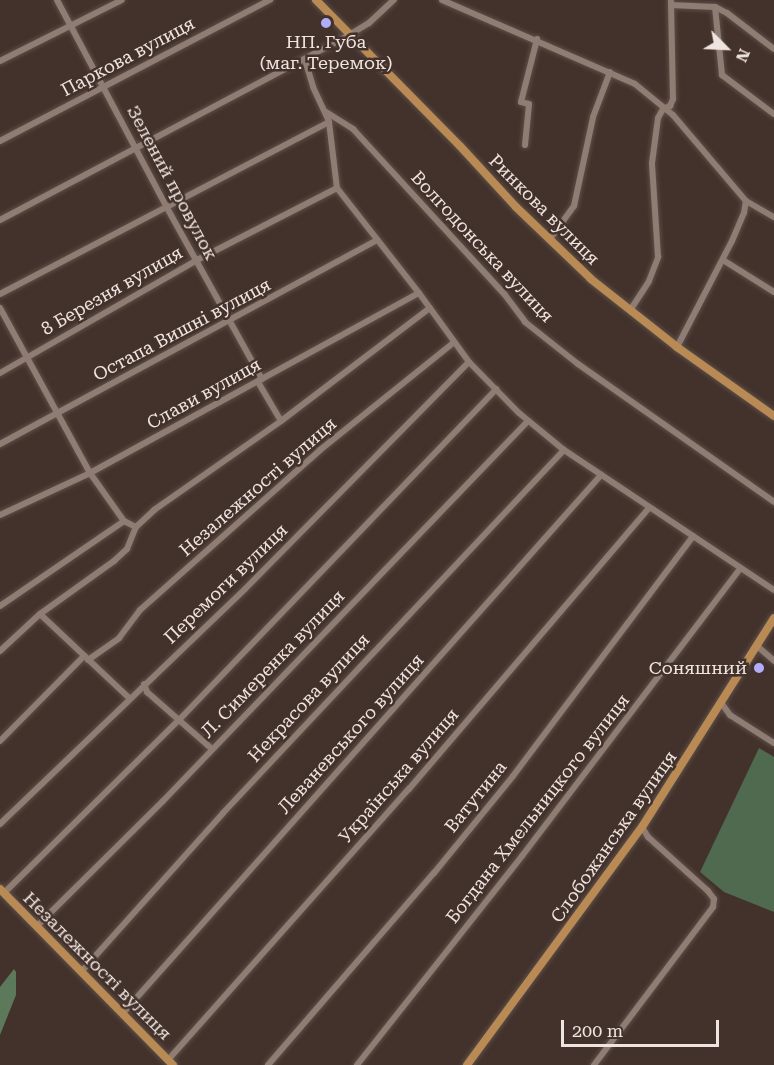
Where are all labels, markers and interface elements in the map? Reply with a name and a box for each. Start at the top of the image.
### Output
street label: Паркова вулиця [57,13,199,101]
marker: НП. Губа (маг. Теремок) [319,16,333,30]
north arrow [696,18,756,78]
place label: НП. Губа (маг. Теремок) [260,32,392,74]
text: N [732,46,754,65]
street label: Зелений провулок [122,102,222,264]
street label: Ринкова вулиця [484,150,604,270]
street label: Волгодонська вулиця [406,167,558,327]
street label: 8 Березня вулиця [38,242,186,340]
street label: Остапа Вишні вулиця [89,274,275,386]
street label: Слави вулиця [143,354,265,434]
street label: Незалежності вулиця [175,413,341,561]
street label: Перемоги вулиця [160,520,292,648]
street label: Л. Симеренка вулиця [197,586,349,742]
street label: Некрасова вулиця [244,629,374,767]
street label: Леваневського вулиця [274,650,428,818]
place label: Соняшний [649,657,747,679]
marker: Соняшний [752,661,766,675]
street label: Богдана Хмельницкого вулиця [442,690,634,928]
street label: Українська вулиця [335,704,463,848]
street label: Слобожанська вулиця [546,747,682,927]
street label: Ватутина [441,757,511,837]
street label: Незалежності вулиця [18,887,176,1045]
scale bar [564,1008,722,1046]
text: 200 m [572,1020,623,1041]

